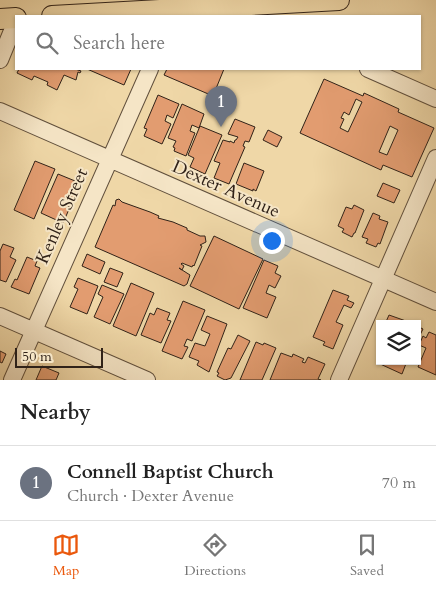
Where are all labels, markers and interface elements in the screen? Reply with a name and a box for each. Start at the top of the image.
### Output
search box [15,15,421,70]
icon: search [33,29,61,57]
text: Search here [73,30,165,56]
pin: 1 [205,86,237,127]
street label: Dexter Avenue [168,154,284,224]
street label: Kenley Street [30,164,94,268]
your location [259,228,285,254]
map controls [376,320,421,365]
button: layers [376,320,421,365]
scale bar [15,345,102,368]
text: 50 m [22,347,52,366]
text: Nearby [20,398,91,427]
text: Connell Baptist Church [67,459,274,485]
text: 1 [32,472,40,494]
text: 70 m [382,472,416,494]
text: Church · Dexter Avenue [67,485,234,507]
tab: Map [52,531,80,580]
tab: Directions [184,531,246,580]
tab: Saved [350,531,384,580]

